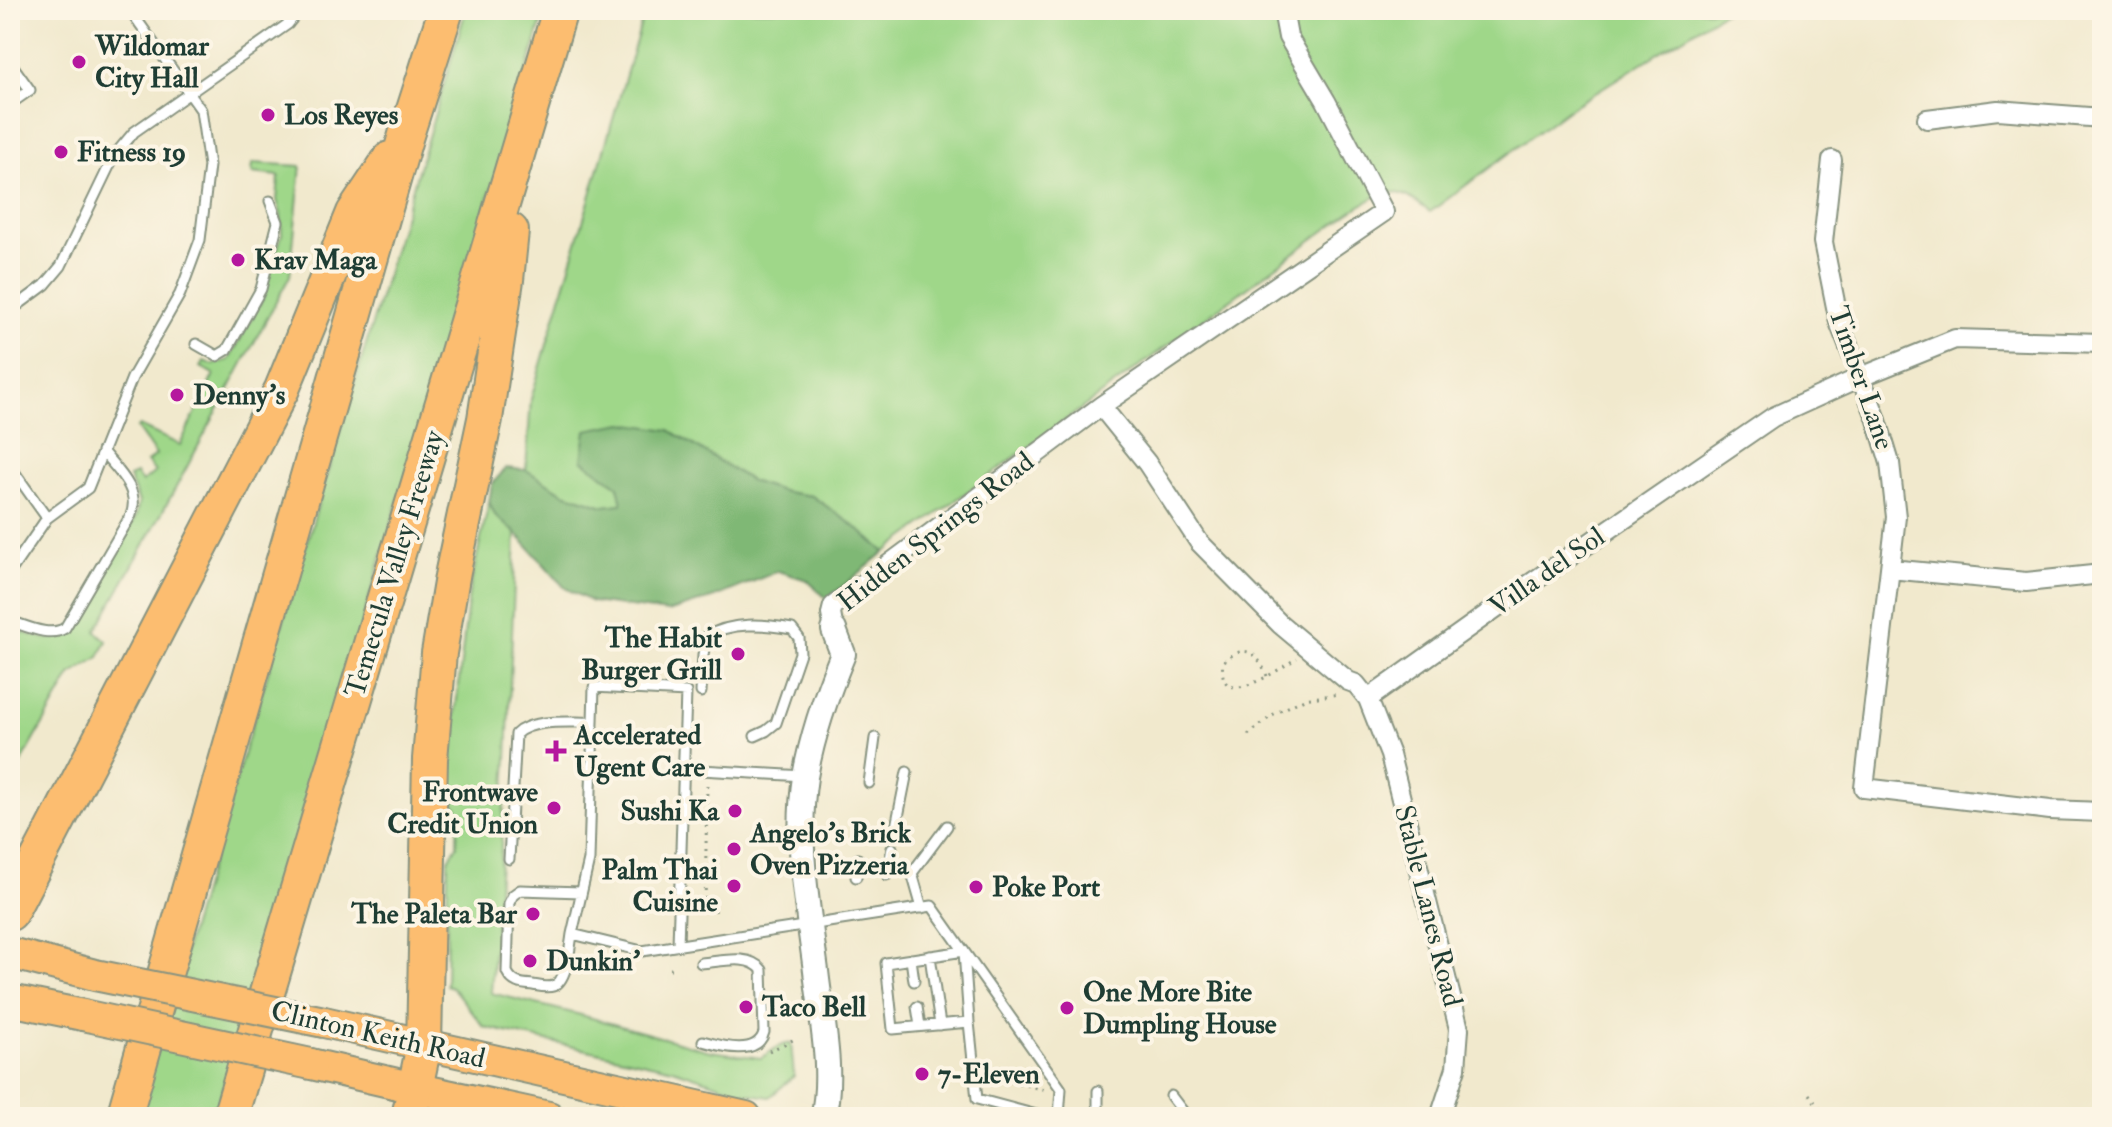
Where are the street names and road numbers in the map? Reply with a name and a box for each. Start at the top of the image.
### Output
street label: Timber Lane [1820,302,1902,455]
street label: Temecula Valley Freeway [338,426,452,702]
street label: Hidden Springs Road [831,444,1041,620]
street label: Villa del Sol [1482,519,1612,625]
street label: Stable Lanes Road [1386,802,1470,1011]
street label: Clinton Keith Road [268,993,489,1077]

